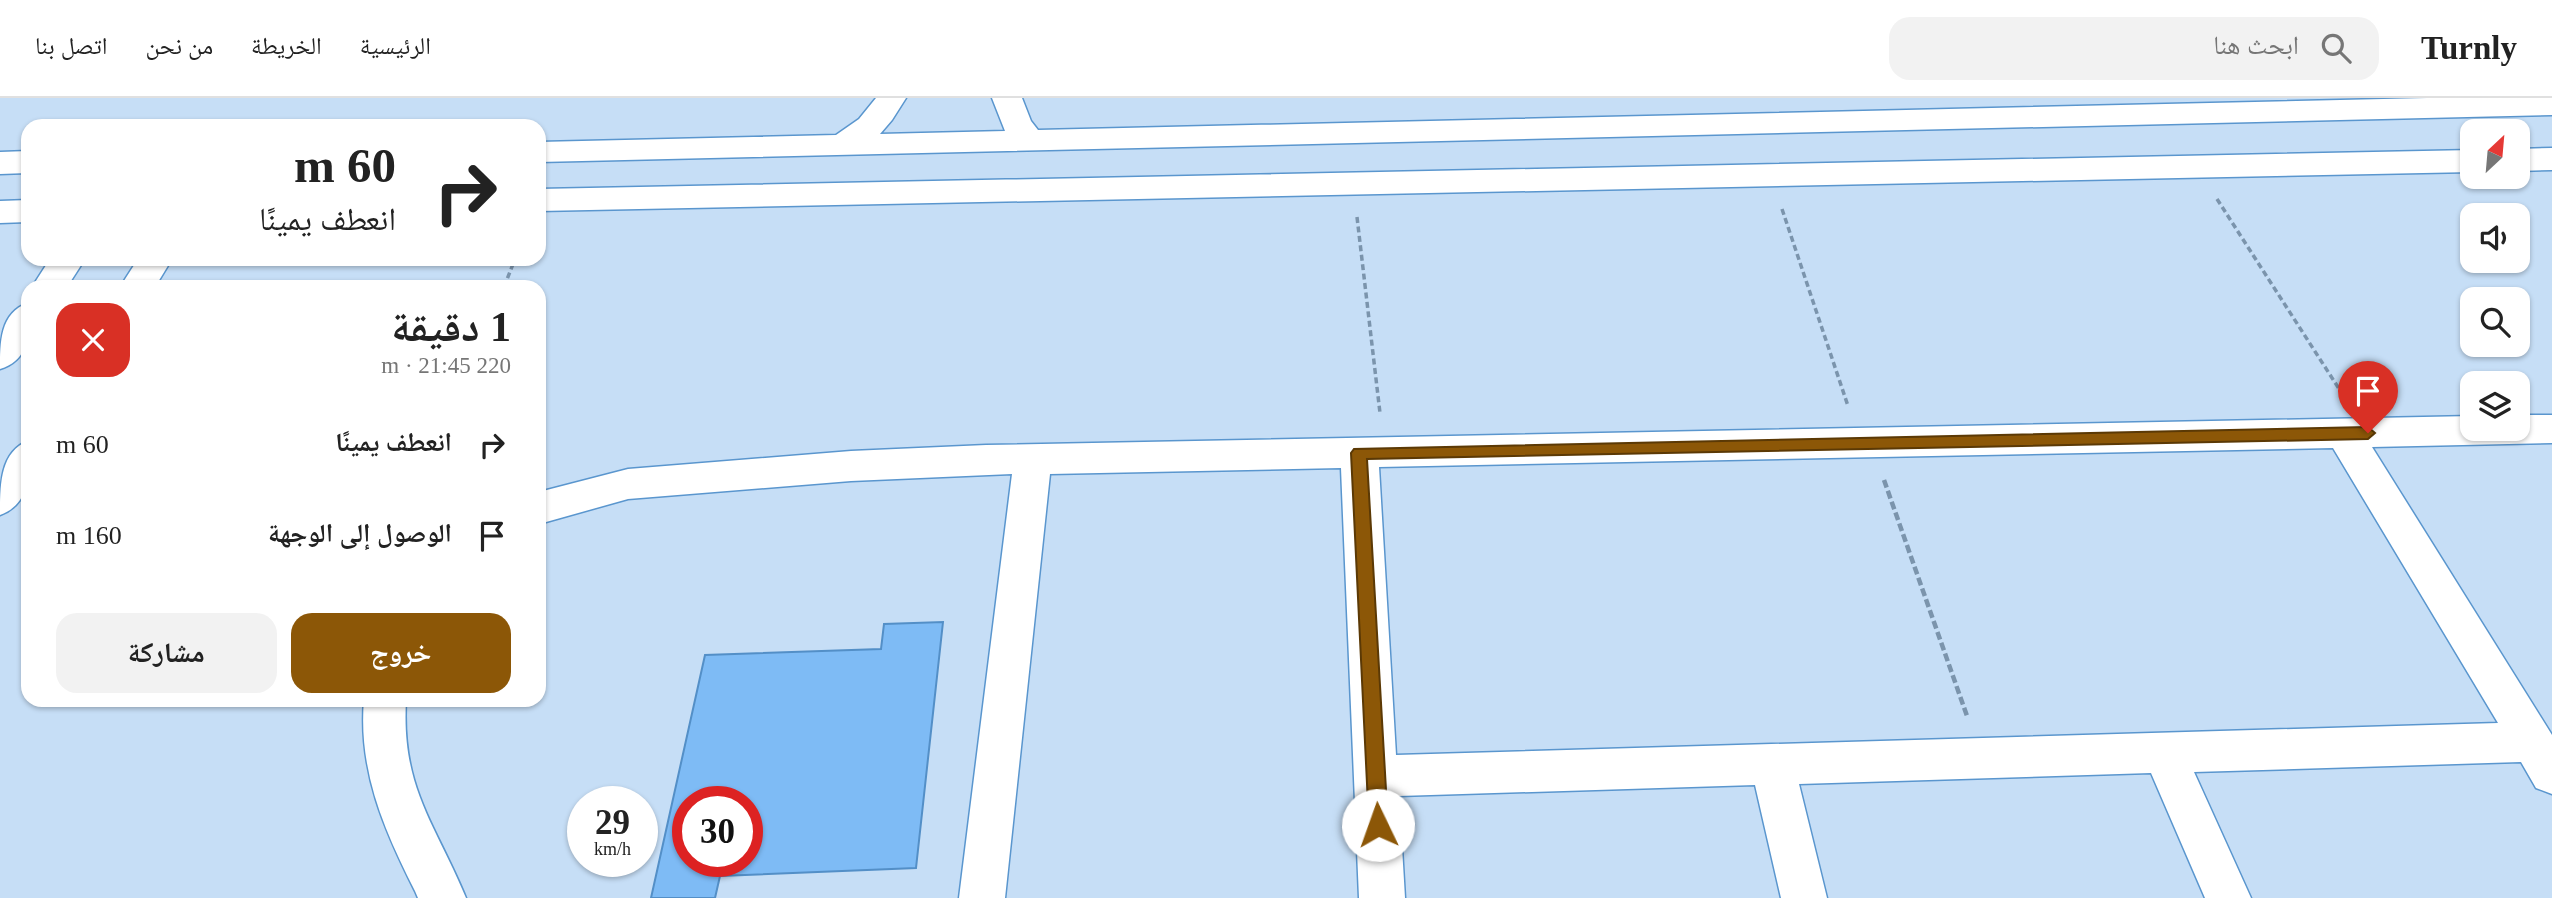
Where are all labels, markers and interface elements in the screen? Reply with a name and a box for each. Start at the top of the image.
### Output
search box [1889,17,2379,80]
icon: search [2317,29,2355,67]
text: Turnly [2421,30,2517,66]
text: ابحث هنا [2213,31,2299,60]
text: اتصل بنا [35,33,107,59]
text: من نحن [145,33,213,59]
text: الخريطة [251,33,322,59]
text: الرئيسية [360,33,431,59]
north arrow [2460,119,2530,189]
map controls [2460,119,2530,441]
text: 60 m [294,138,396,193]
icon: right [420,147,511,238]
text: انعطف يمينًا [259,201,396,237]
button: sound [2460,203,2530,273]
button: search [2460,287,2530,357]
button: close [56,303,130,377]
text: 1 دقيقة [391,304,511,350]
text: 220 m · 21:45 [381,353,511,378]
pin [2338,361,2398,433]
button: layers [2460,371,2530,441]
icon: arrive [2349,372,2387,410]
icon: right [473,426,511,464]
text: انعطف يمينًا [335,428,452,457]
text: 60 m [56,430,109,459]
icon: arrive [473,517,511,555]
text: الوصول إلى الوجهة [268,519,452,548]
text: 160 m [56,521,122,550]
button: مشاركة [56,613,277,693]
button: خروج [291,613,511,693]
speed limit sign: 30 [672,786,763,877]
position arrow [1341,788,1415,862]
text: 29 [595,803,630,842]
text: km/h [594,839,631,859]

